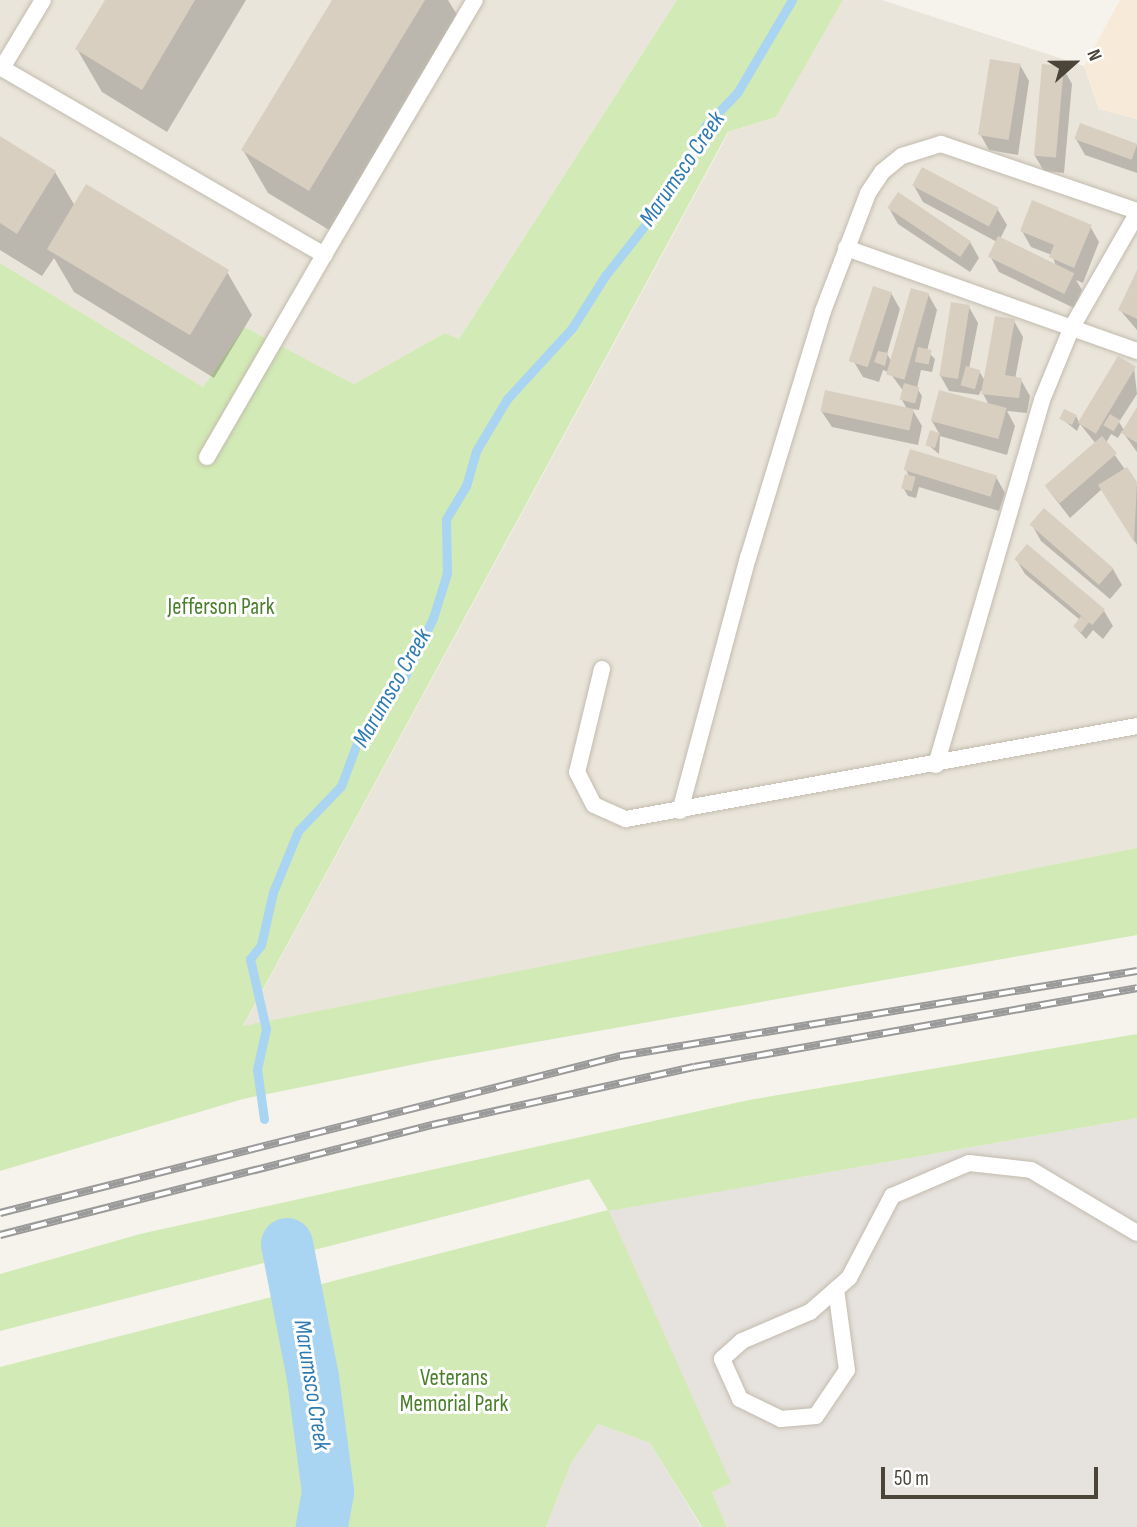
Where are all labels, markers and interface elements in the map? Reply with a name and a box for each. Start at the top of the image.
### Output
north arrow [1039,28,1109,98]
text: N [1082,46,1107,64]
water label: Marumsco Creek [633,106,731,232]
park label: Jefferson Park [167,593,275,621]
water label: Marumsco Creek [347,624,437,752]
water label: Marumsco Creek [287,1318,337,1452]
park label: Veterans Memorial Park [400,1364,508,1418]
scale bar [885,1454,1102,1498]
text: 50 m [894,1466,929,1491]

